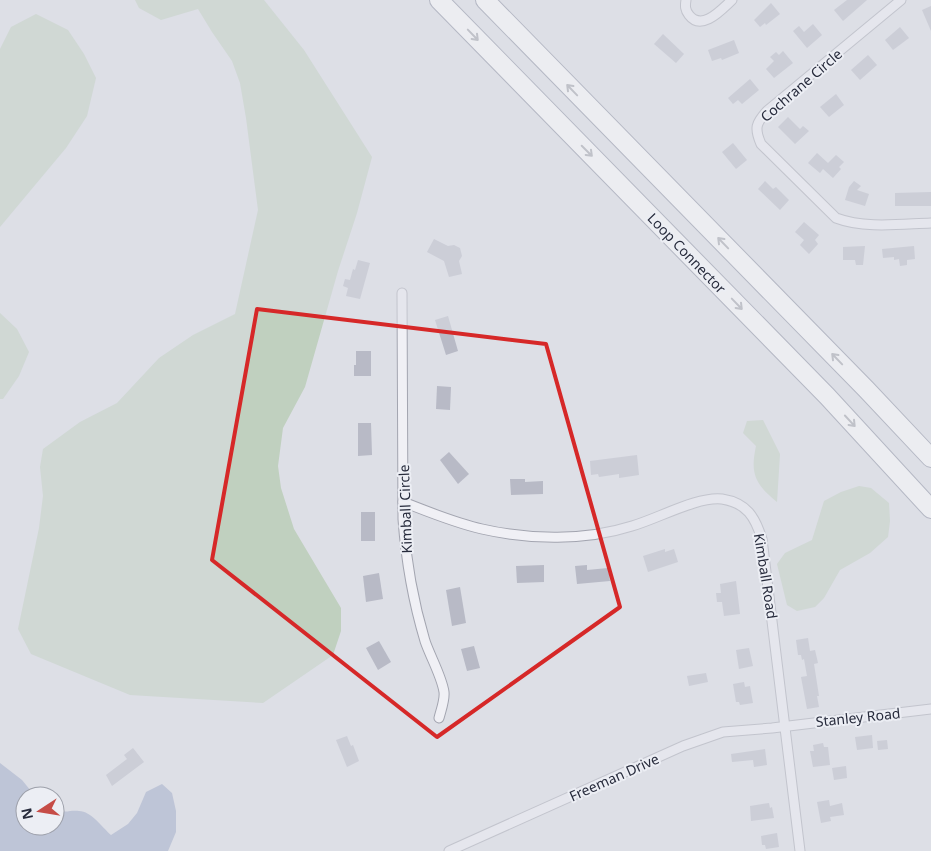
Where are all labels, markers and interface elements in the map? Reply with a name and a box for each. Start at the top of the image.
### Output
one-way arrow [467,29,479,41]
street label: Cochrane Circle [756,44,846,126]
one-way arrow [566,84,578,96]
one-way arrow [581,144,593,157]
street label: Loop Connector [644,209,730,298]
one-way arrow [717,237,729,250]
one-way arrow [731,298,743,311]
one-way arrow [831,353,843,365]
one-way arrow [844,415,856,427]
street label: Kimball Circle [394,464,416,554]
street label: Kimball Road [750,532,782,620]
street label: Stanley Road [815,703,901,731]
street label: Freeman Drive [566,749,662,805]
north arrow [15,786,65,836]
text: N [16,806,37,821]

